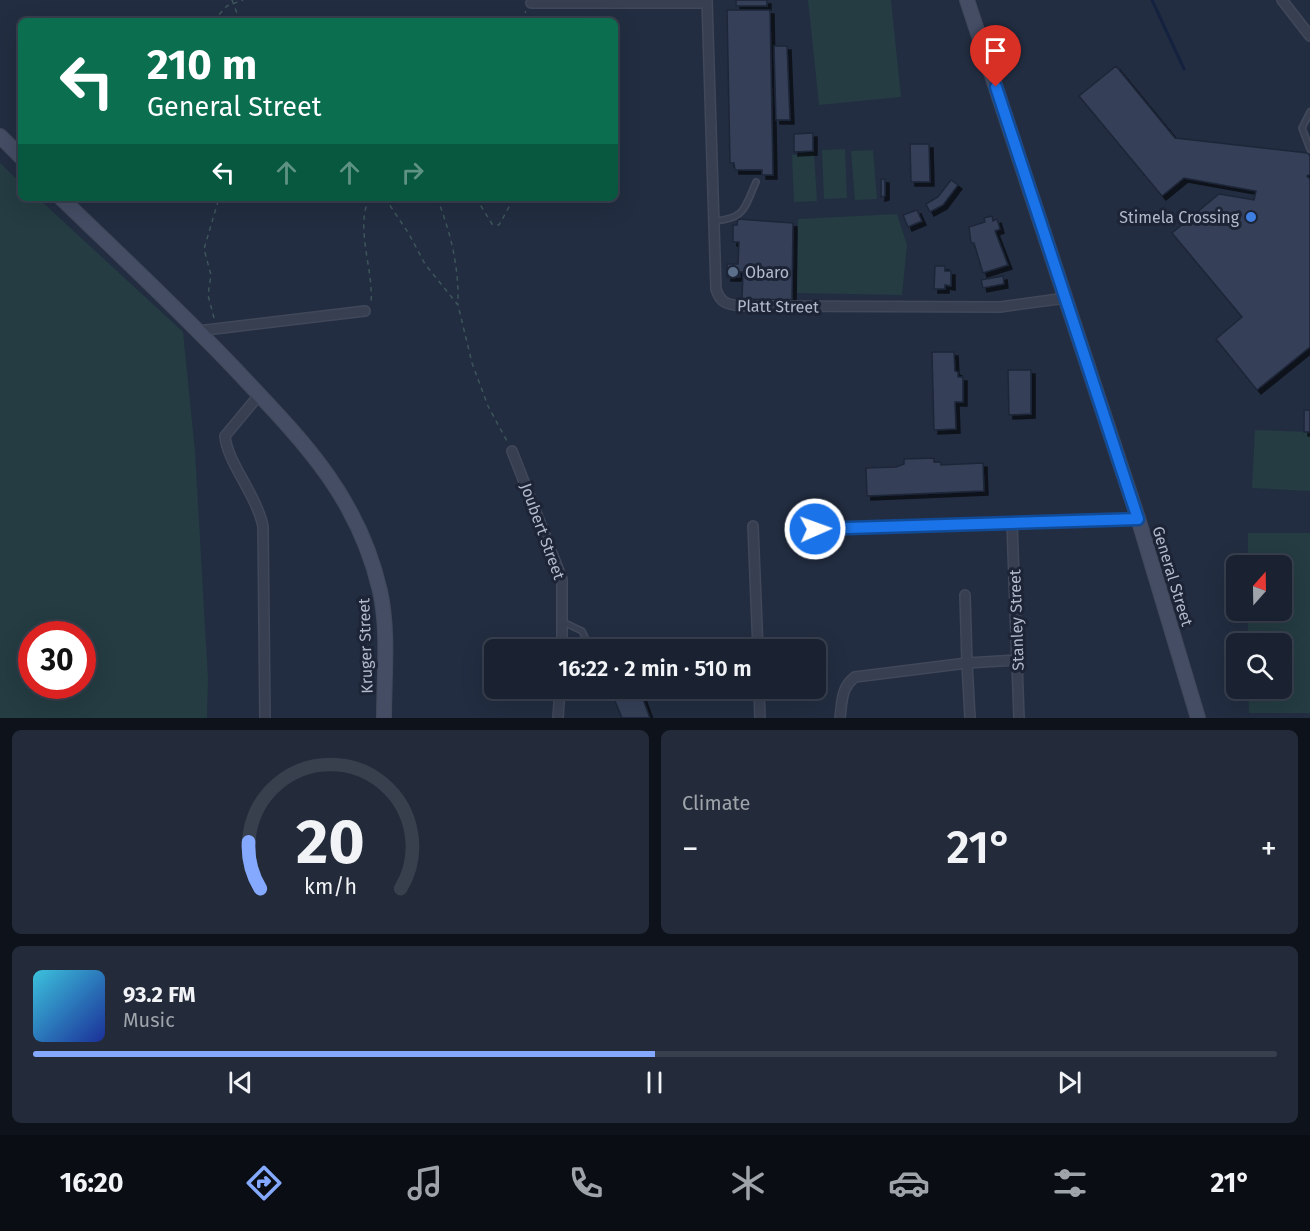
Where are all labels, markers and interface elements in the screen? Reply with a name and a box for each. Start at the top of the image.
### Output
pin [970,25,1021,87]
icon: arrive [979,34,1012,67]
text: 210 m [147,40,257,90]
icon: left [48,42,126,120]
text: General Street [147,91,322,123]
icon: left [207,156,240,189]
icon: ahead [270,156,303,189]
icon: ahead [333,156,366,189]
icon: right [396,156,429,189]
place label: Stimela Crossing [1119,208,1240,227]
marker: Stimela Crossing [1244,210,1258,224]
place label: Obaro [745,263,789,282]
marker: Obaro [726,265,740,279]
street label: Platt Street [737,296,819,317]
street label: Joubert Street [516,480,569,582]
position arrow [783,497,847,561]
street label: General Street [1148,524,1197,629]
north arrow [1226,555,1292,621]
map controls [1226,555,1292,699]
street label: Stanley Street [1005,569,1028,671]
street label: Kruger Street [354,598,377,694]
speed limit sign: 30 [18,621,96,699]
button: search [1226,633,1292,699]
text: 16:22 · 2 min · 510 m [558,655,752,682]
text: Climate [682,791,750,815]
text: 20 [296,805,365,880]
text: 21° [947,821,1013,875]
text: − [682,829,699,869]
text: + [1261,829,1277,869]
text: km/h [304,874,357,900]
text: 93.2 FM [123,981,196,1008]
text: Music [123,1008,175,1032]
icon: previous [224,1066,257,1099]
icon: pause [638,1066,671,1099]
icon: next [1053,1066,1086,1099]
icon: directions [243,1162,285,1204]
icon: music [404,1162,446,1204]
icon: phone [565,1162,607,1204]
icon: climate [727,1162,769,1204]
icon: car [888,1162,930,1204]
icon: filters [1049,1162,1091,1204]
text: 16:20 [60,1167,124,1199]
text: 21° [1210,1167,1250,1199]

